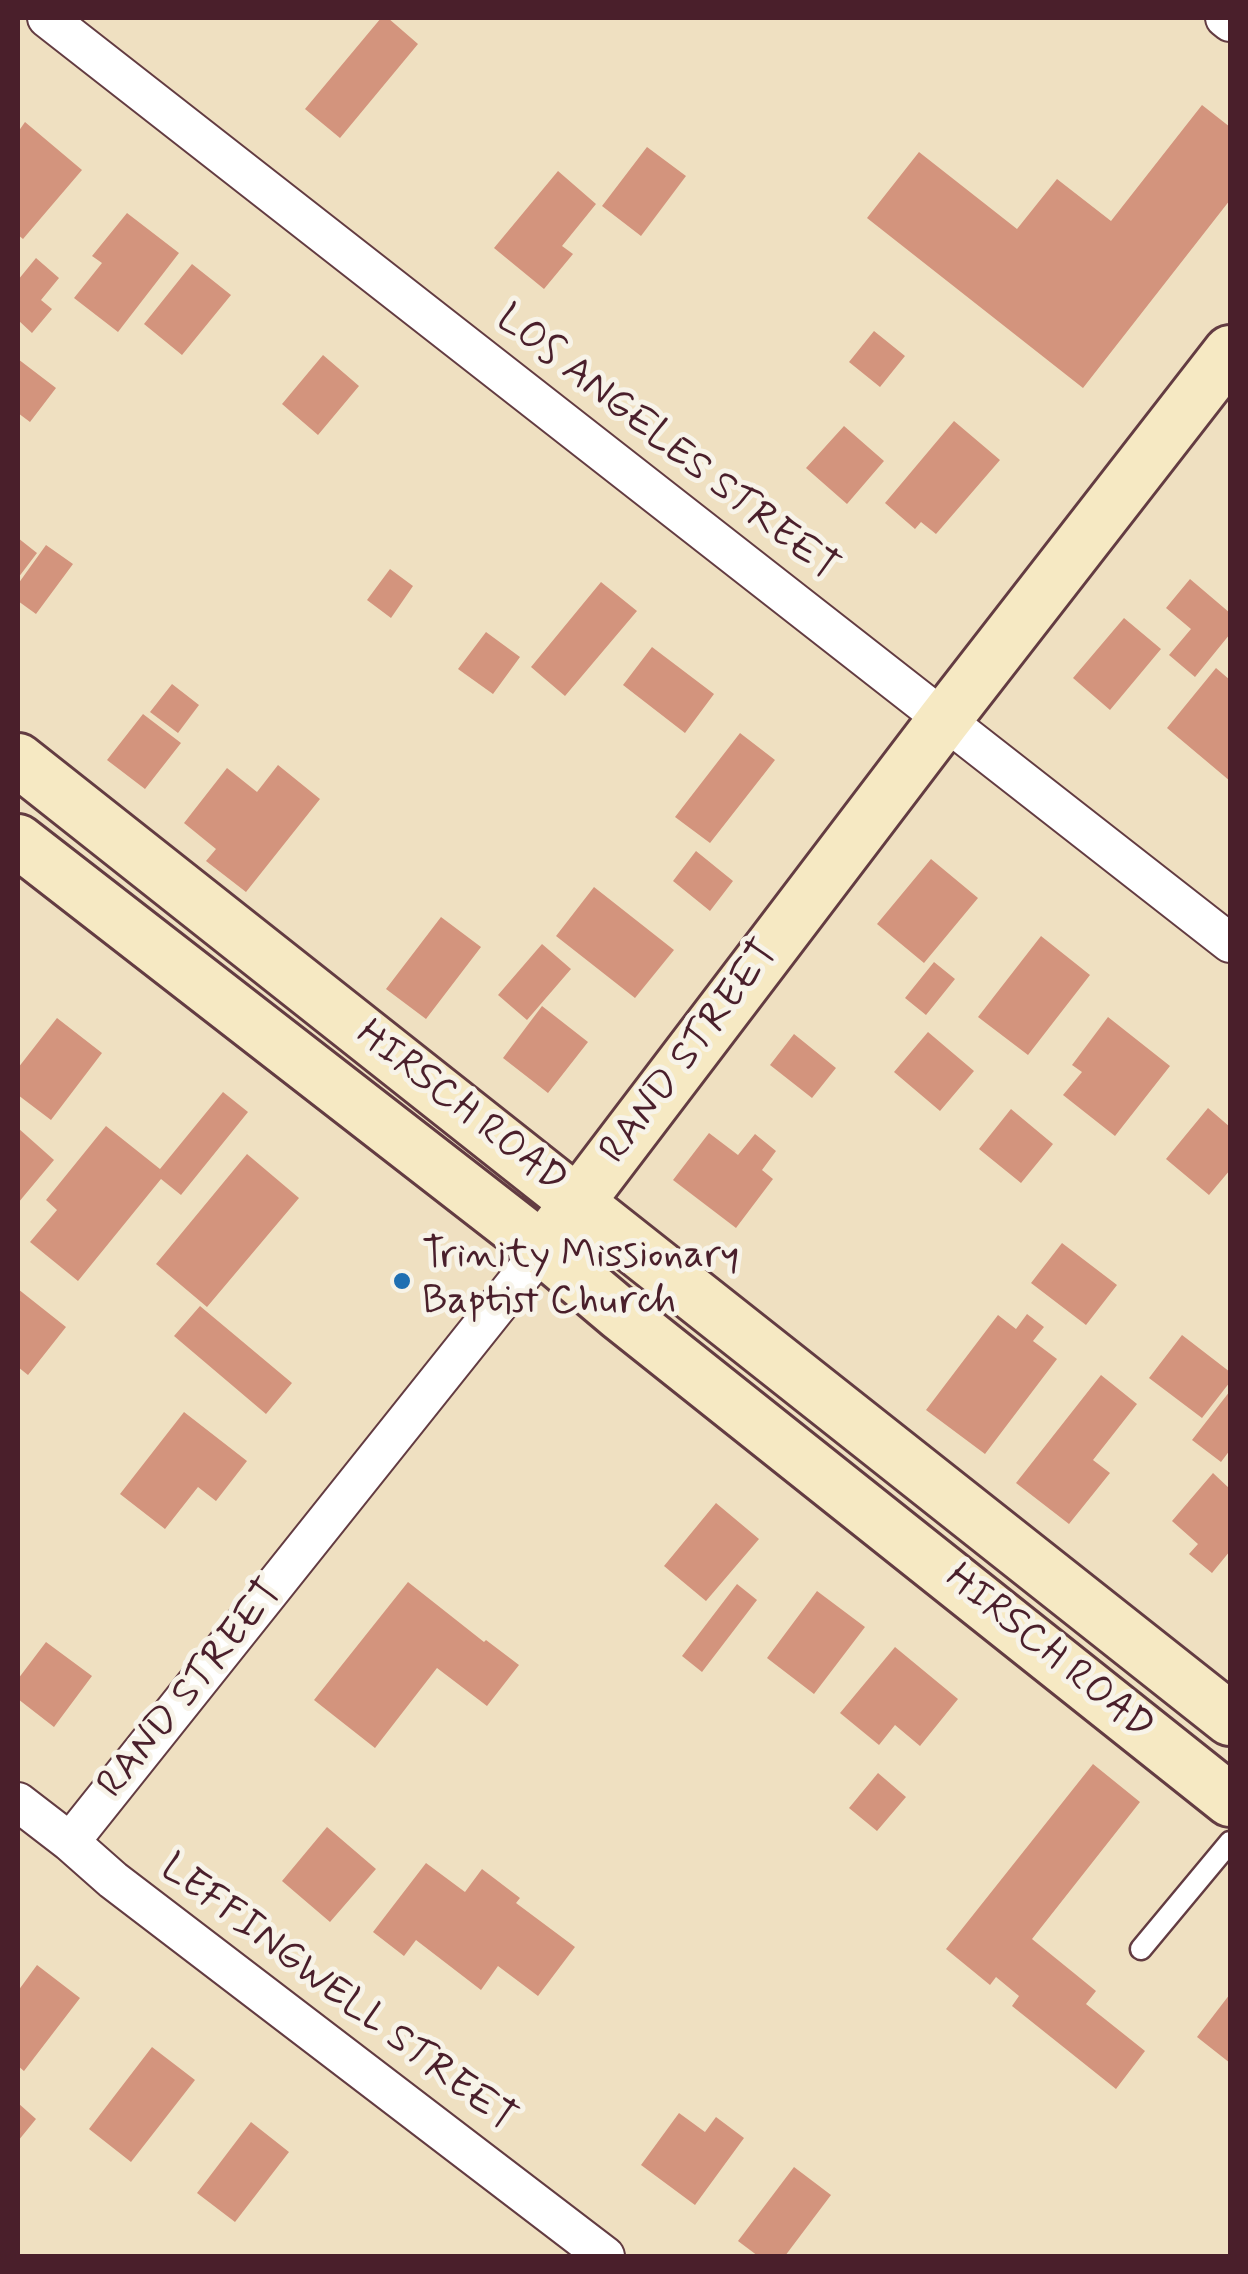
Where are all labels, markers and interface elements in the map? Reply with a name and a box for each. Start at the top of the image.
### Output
street label: LOS ANGELES STREET [485,296,847,594]
street label: RAND STREET [591,932,791,1174]
street label: HIRSCH ROAD [345,1012,575,1206]
place label: Trinity Missionary Baptist Church [422,1234,739,1328]
marker: Trinity Missionary Baptist Church [391,1270,413,1292]
street label: HIRSCH ROAD [934,1555,1162,1753]
street label: RAND STREET [89,1571,295,1809]
street label: LEFFINGWELL STREET [150,1846,524,2144]

